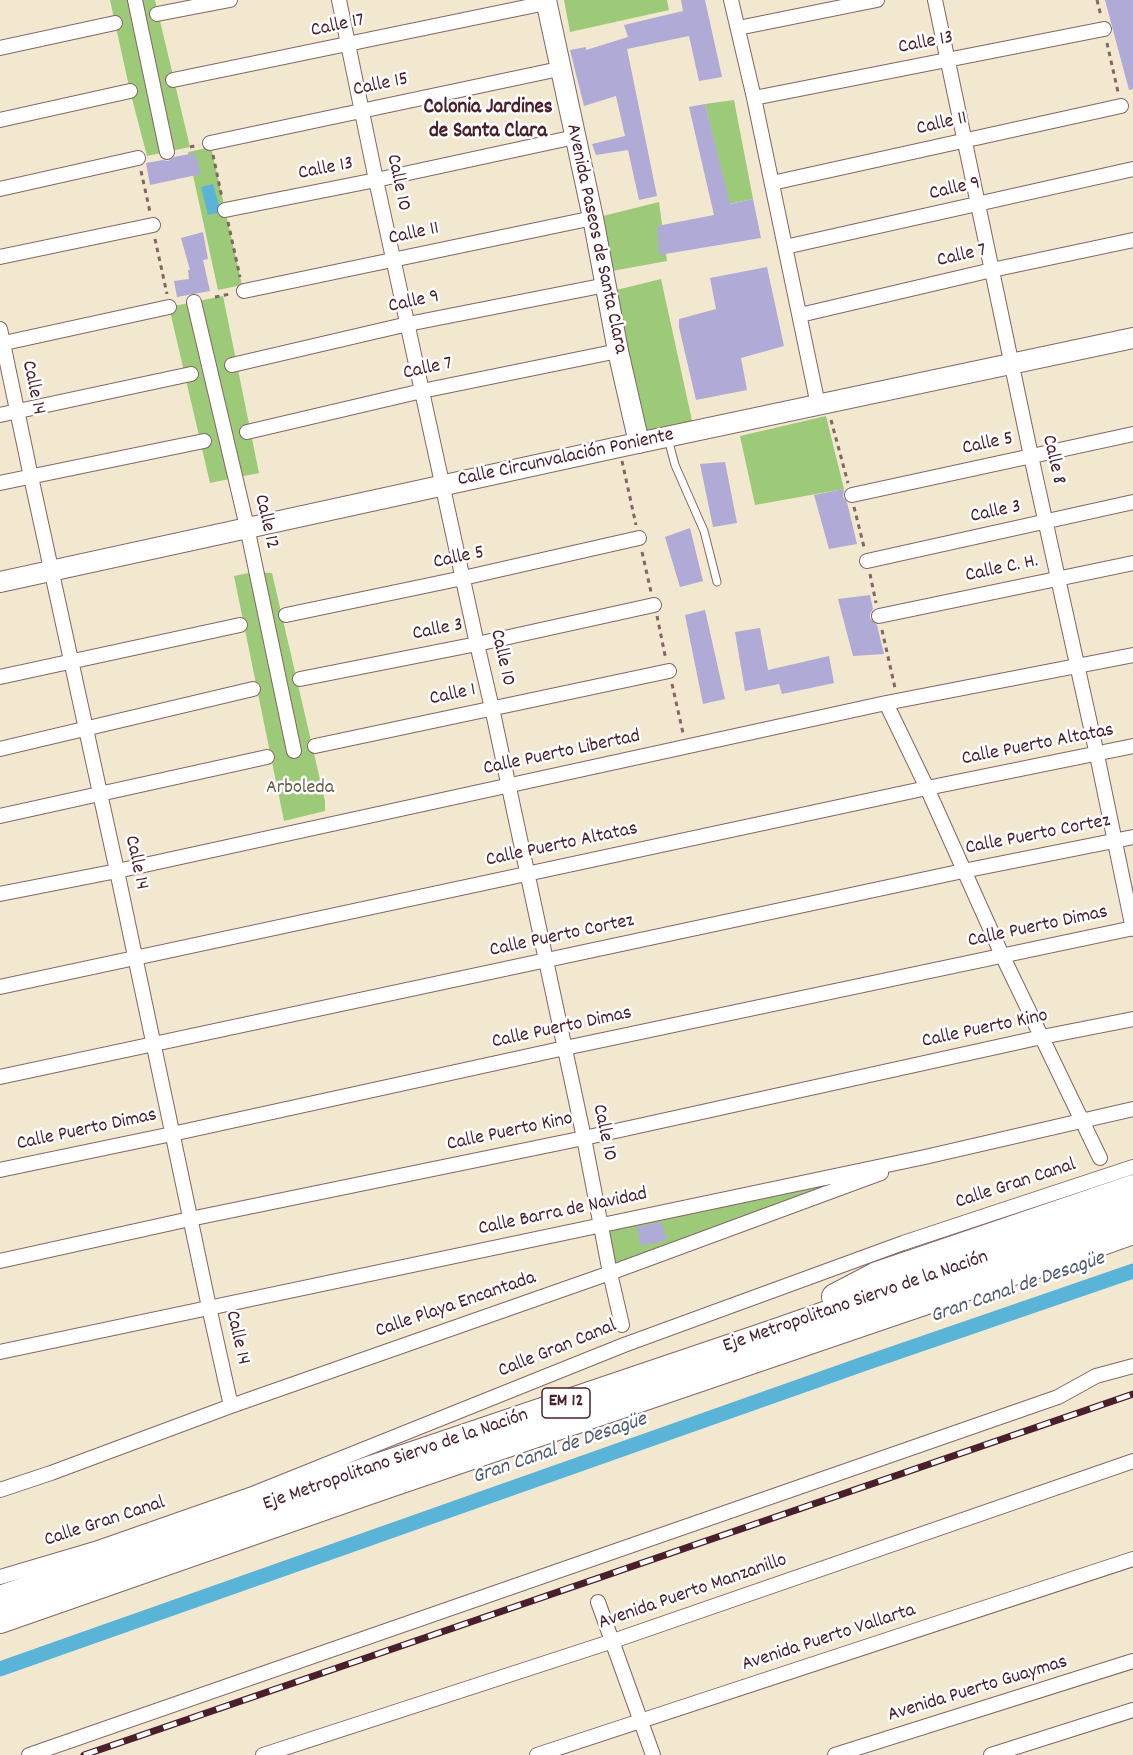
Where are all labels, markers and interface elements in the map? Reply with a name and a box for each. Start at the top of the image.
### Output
street label: Calle 17 [309,10,367,44]
street label: Calle 13 [897,27,955,61]
street label: Calle 15 [351,68,411,104]
district label: Colonia Jardines de Santa Clara [423,96,553,146]
street label: Calle 11 [914,108,970,142]
street label: Avenida Paseos de Santa Clara [559,122,631,356]
street label: Calle 10 [379,152,415,214]
street label: Calle 13 [297,153,355,187]
street label: Calle 9 [927,173,983,207]
street label: Calle 11 [387,218,441,252]
street label: Calle 7 [935,240,989,274]
street label: Calle 9 [386,286,442,320]
street label: Calle 7 [401,353,455,387]
street label: Calle 14 [15,359,49,417]
street label: Calle Circunvalación Poniente [456,424,676,494]
street label: Calle 5 [960,428,1016,462]
street label: Calle 8 [1035,433,1069,487]
street label: Calle 12 [247,492,283,552]
street label: Calle 3 [969,496,1023,530]
street label: Calle 5 [431,542,487,576]
street label: Calle C. H. [964,551,1040,589]
street label: Calle 3 [411,614,465,648]
street label: Calle 10 [483,627,519,689]
street label: Calle 1 [428,679,478,713]
street label: Calle Puerto Altatas [960,719,1116,773]
street label: Calle Puerto Libertad [481,726,643,782]
park label: Arboleda [266,777,334,801]
street label: Calle Puerto Cortez [964,810,1112,862]
street label: Calle Puerto Altatas [484,818,640,874]
street label: Calle 14 [118,834,152,892]
street label: Calle Puerto Dimas [966,901,1110,955]
street label: Calle Puerto Cortez [488,910,636,964]
street label: Calle Puerto Dimas [490,1002,634,1056]
street label: Calle Puerto Kino [920,1005,1050,1055]
street label: Calle 10 [585,1102,621,1164]
street label: Calle Puerto Dimas [15,1104,159,1158]
street label: Calle Puerto Kino [445,1108,575,1158]
street label: Calle Gran Canal [953,1154,1079,1216]
street label: Calle Barra de Navidad [476,1183,650,1243]
street label: Eje Metropolitano Siervo de la Nación [720,1246,992,1360]
water label: Gran Canal de Desagüe [928,1247,1108,1331]
street label: Calle Playa Encantada [373,1267,539,1345]
street label: Calle 14 [218,1309,254,1367]
street label: Calle Gran Canal [495,1315,621,1385]
road number: EM 12 [542,1388,590,1418]
street label: Eje Metropolitano Siervo de la Nación [260,1404,532,1518]
water label: Gran Canal de Desagüe [470,1408,650,1492]
street label: Calle Gran Canal [42,1492,168,1554]
street label: Avenida Puerto Manzanillo [596,1549,790,1637]
street label: Avenida Puerto Vallarta [739,1600,919,1678]
street label: Avenida Puerto Guaymas [885,1651,1071,1729]

